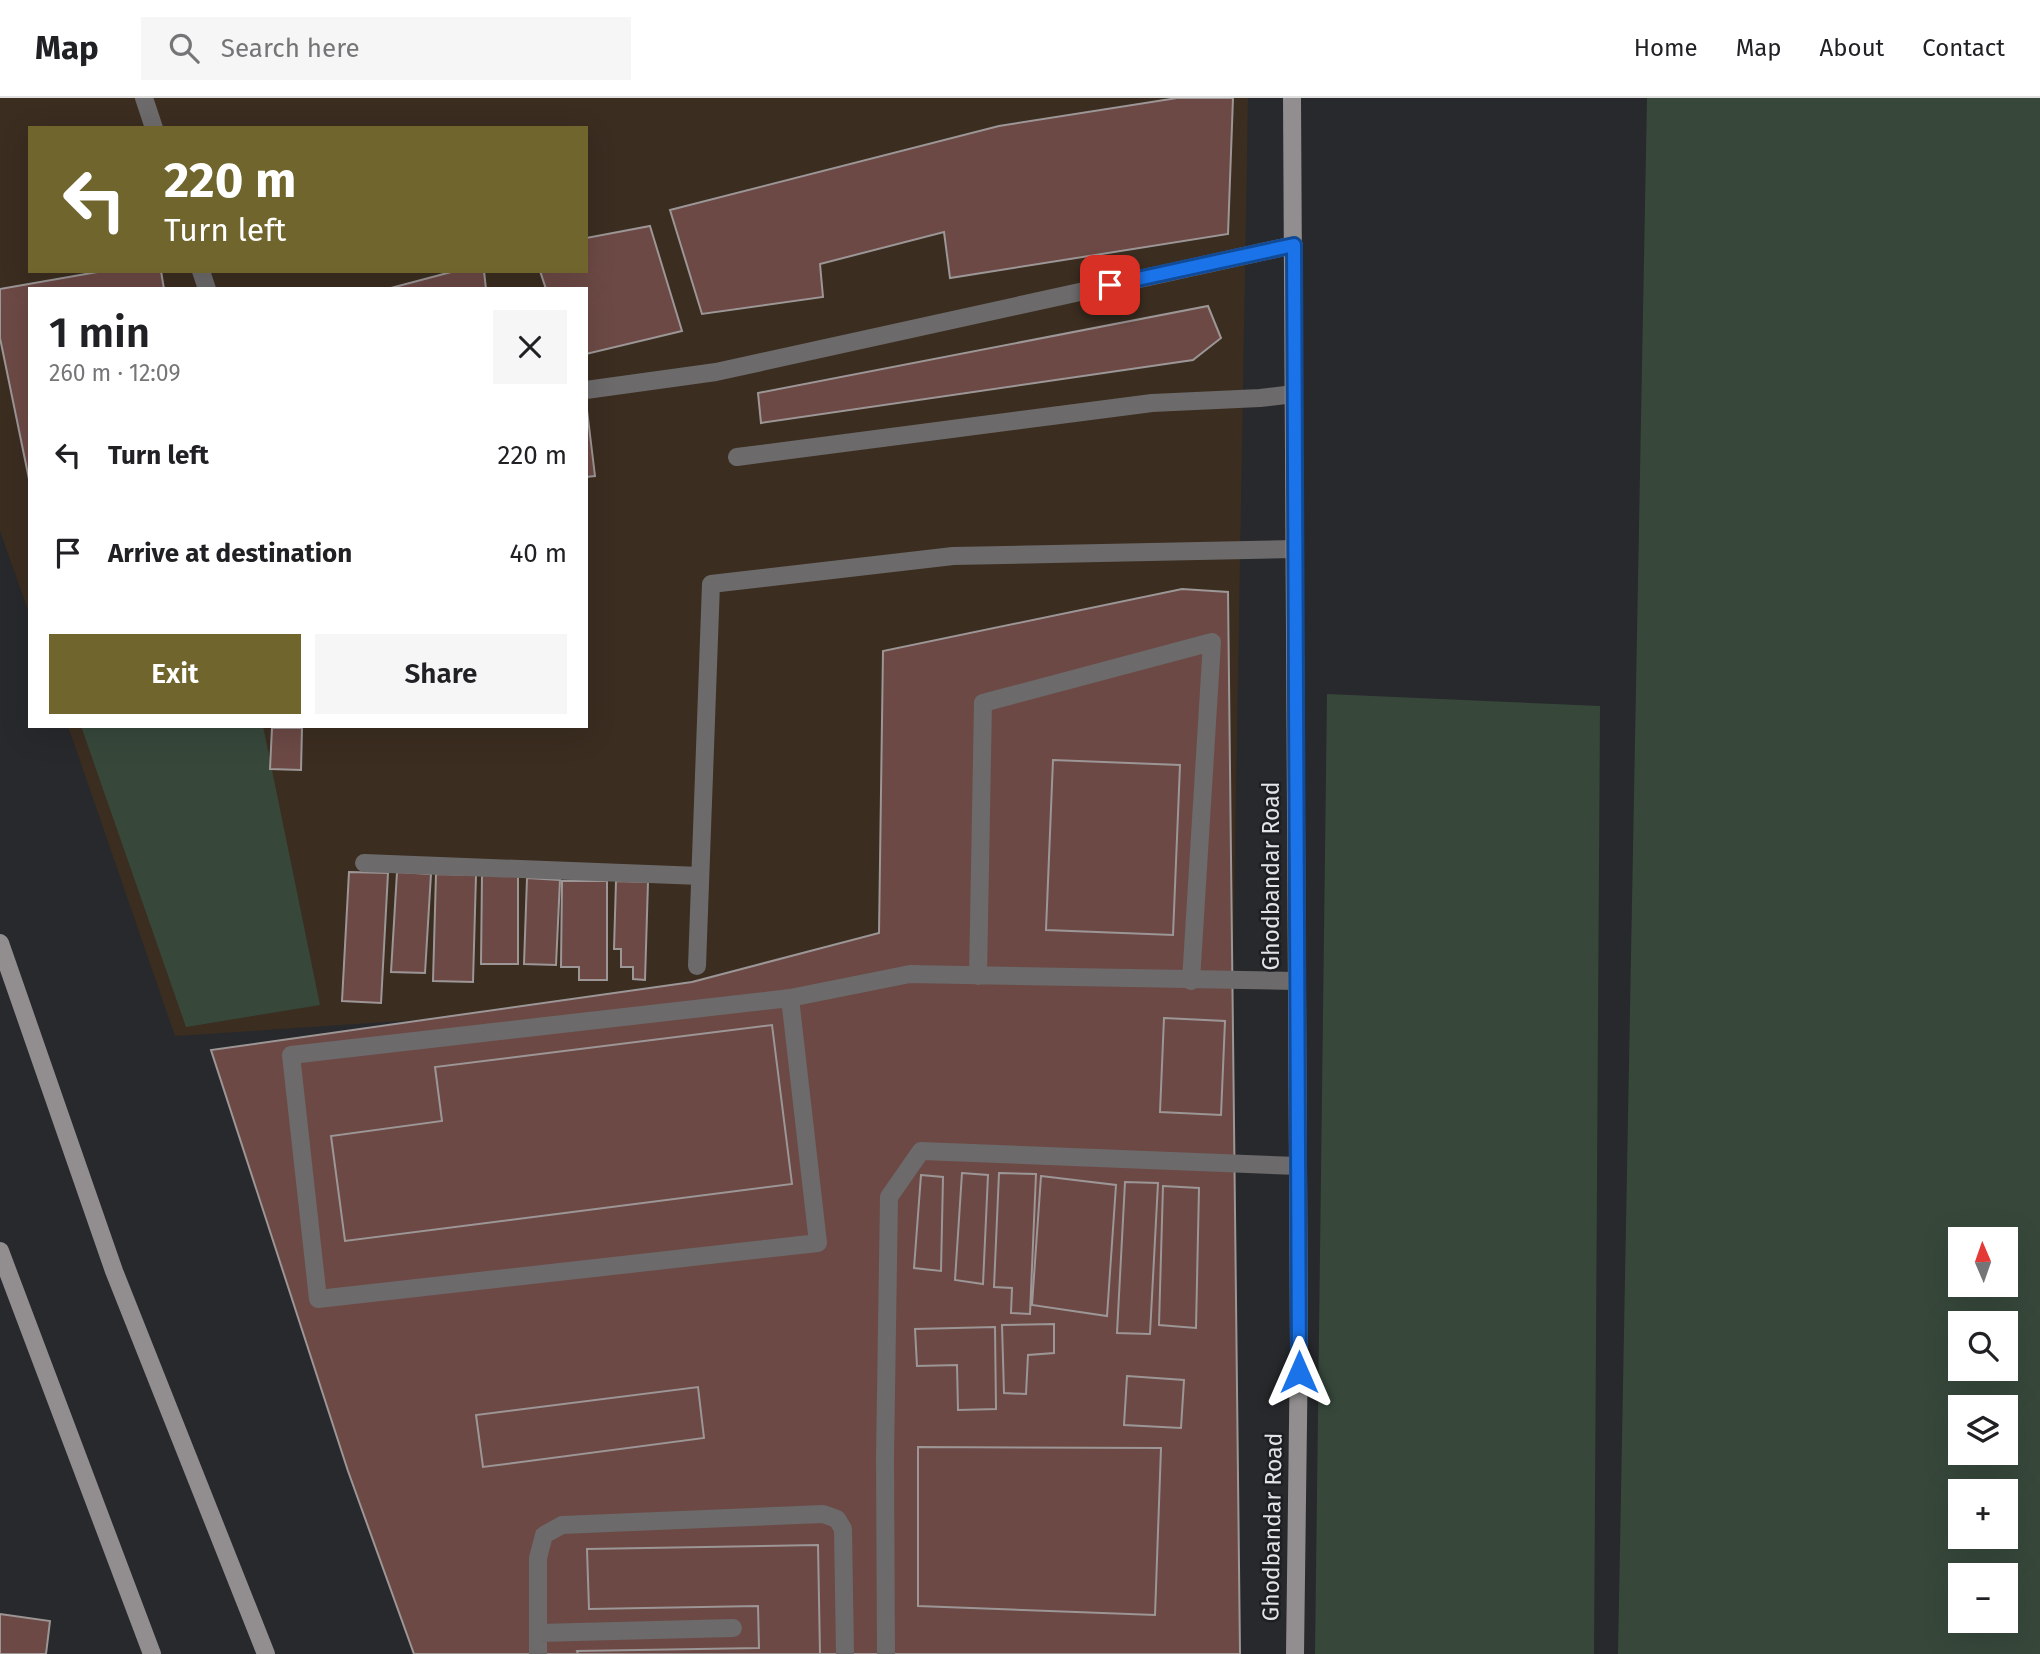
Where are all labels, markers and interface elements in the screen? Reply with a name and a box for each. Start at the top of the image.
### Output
search box [141,17,631,80]
text: Map [35,28,99,68]
icon: search [165,29,203,67]
text: Search here [221,33,360,64]
text: Home [1634,34,1698,62]
text: Map [1736,34,1782,62]
text: About [1820,34,1884,62]
text: Contact [1922,34,2005,62]
text: 220 m [164,151,296,210]
icon: left [49,154,140,245]
text: Turn left [164,211,286,249]
pin [1080,255,1140,315]
icon: arrive [1091,266,1129,304]
text: 1 min [49,308,150,358]
button: close [493,310,567,384]
text: 260 m · 12:09 [49,359,181,387]
icon: left [49,436,87,474]
text: Turn left [108,440,209,471]
text: 220 m [498,440,567,471]
icon: arrive [49,534,87,572]
text: Arrive at destination [108,538,352,569]
text: 40 m [509,538,567,569]
button: Exit [49,634,301,714]
button: Share [315,634,567,714]
street label: Ghodbandar Road [1257,782,1285,970]
north arrow [1948,1227,2018,1297]
map controls [1948,1227,2018,1633]
button: search [1948,1311,2018,1381]
position arrow [1262,1335,1336,1409]
button: layers [1948,1395,2018,1465]
street label: Ghodbandar Road [1256,1432,1288,1622]
button: + [1948,1479,2018,1549]
button: − [1948,1563,2018,1633]

